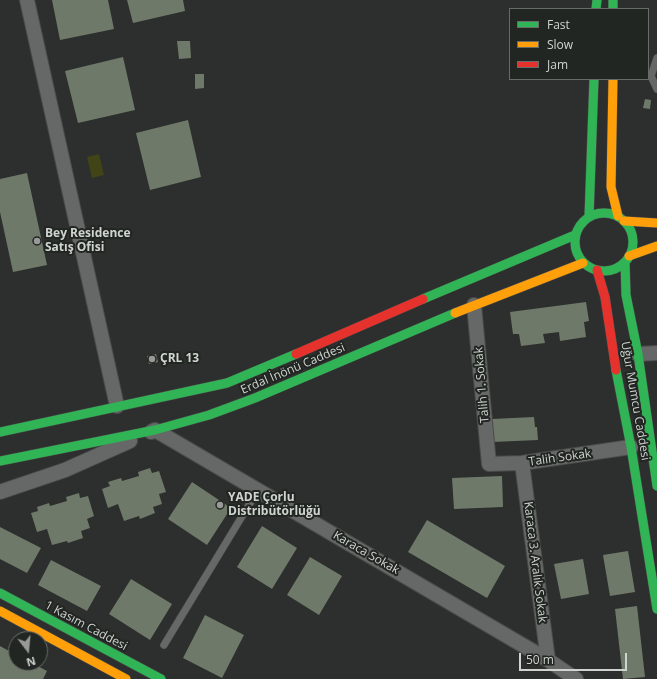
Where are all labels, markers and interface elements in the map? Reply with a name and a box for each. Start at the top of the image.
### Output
legend [509,8,649,80]
text: Fast [547,16,570,33]
text: Slow [547,36,573,53]
text: Jam [547,56,568,73]
place label: Bey Residence Satış Ofisi [45,227,131,255]
marker: Bey Residence Satış Ofisi [32,236,42,246]
street label: Uğur Mumcu Caddesi [617,340,653,462]
street label: Erdal İnönü Caddesi [239,341,347,397]
street label: Talih 1. Sokak [472,347,492,423]
place label: ÇRL 13 [160,352,199,366]
marker: ÇRL 13 [147,354,157,364]
street label: Talih Sokak [528,446,592,470]
place label: YADE Çorlu Distribütörlüğü [228,491,321,519]
marker: YADE Çorlu Distribütörlüğü [215,500,225,510]
street label: Karaca 3. Aralık Sokak [520,501,550,623]
street label: Karaca Sokak [330,528,402,578]
street label: 1 Kasım Caddesi [42,598,130,654]
north arrow [8,631,48,671]
scale bar [521,645,629,671]
text: 50 m [526,651,554,668]
text: N [25,654,38,670]

